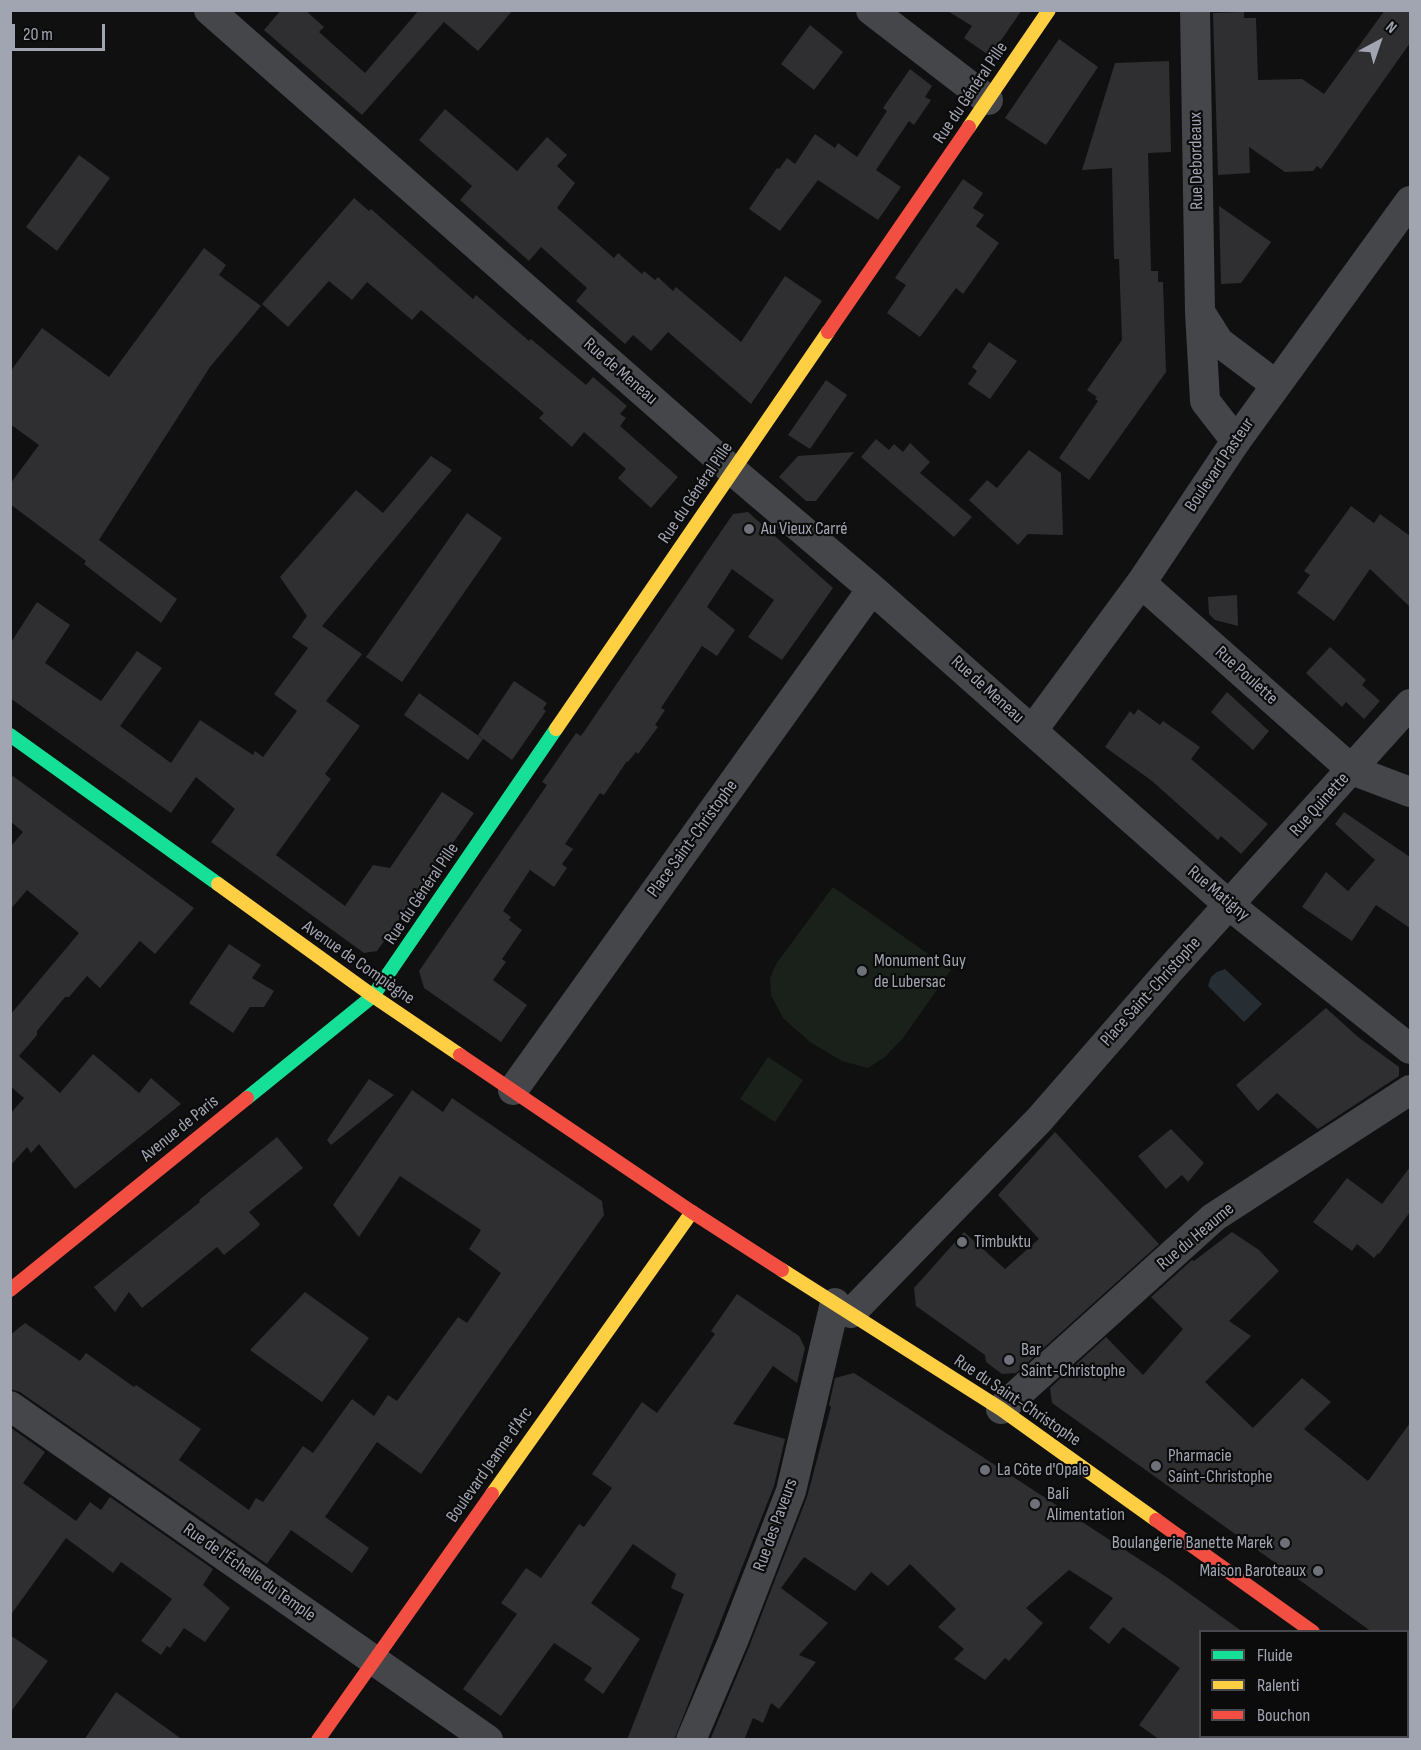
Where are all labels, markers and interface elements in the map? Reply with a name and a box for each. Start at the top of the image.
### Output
scale bar [15,12,108,50]
north arrow [1349,12,1409,72]
text: N [1382,18,1400,38]
text: 20 m [23,24,53,45]
street label: Rue du Général Pille [929,38,1013,148]
street label: Rue Debordeaux [1185,112,1209,210]
street label: Rue de Meneau [579,334,661,410]
street label: Boulevard Pasteur [1181,414,1259,516]
street label: Rue du Général Pille [654,438,738,548]
place label: Au Vieux Carré [761,518,848,540]
marker: Au Vieux Carré [742,522,756,536]
street label: Rue Poulette [1210,642,1282,710]
street label: Rue de Meneau [946,652,1028,728]
street label: Rue Quinette [1286,769,1354,841]
street label: Place Saint-Christophe [643,776,743,902]
street label: Rue du Général Pille [380,839,464,949]
street label: Rue Matigny [1183,862,1253,926]
street label: Avenue de Compiègne [298,916,418,1010]
street label: Place Saint-Christophe [1096,933,1206,1051]
place label: Monument Guy de Lubersac [874,950,966,992]
marker: Monument Guy de Lubersac [855,964,869,978]
street label: Avenue de Paris [137,1091,223,1167]
street label: Rue du Heaume [1153,1199,1239,1275]
place label: Timbuktu [974,1231,1031,1253]
marker: Timbuktu [955,1235,969,1249]
place label: Bar Saint-Christophe [1021,1339,1126,1382]
street label: Rue du Saint-Christophe [949,1351,1085,1451]
marker: Bar Saint-Christophe [1002,1353,1016,1367]
street label: Boulevard Jeanne d'Arc [442,1403,538,1527]
place label: Pharmacie Saint-Christophe [1168,1445,1273,1488]
place label: La Côte d'Opale [997,1459,1089,1481]
marker: Pharmacie Saint-Christophe [1149,1459,1163,1473]
marker: La Côte d'Opale [978,1463,992,1477]
street label: Rue des Paveurs [749,1476,803,1574]
place label: Bali Alimentation [1047,1483,1125,1526]
marker: Bali Alimentation [1028,1497,1042,1511]
street label: Rue de l'Échelle du Temple [179,1519,319,1627]
place label: Boulangerie Banette Marek [1112,1532,1273,1554]
marker: Boulangerie Banette Marek [1278,1536,1292,1550]
place label: Maison Baroteaux [1199,1560,1306,1582]
marker: Maison Baroteaux [1311,1564,1325,1578]
legend [1199,1630,1409,1738]
text: Fluide [1257,1645,1293,1666]
text: Ralenti [1257,1675,1299,1696]
text: Bouchon [1257,1705,1310,1726]

